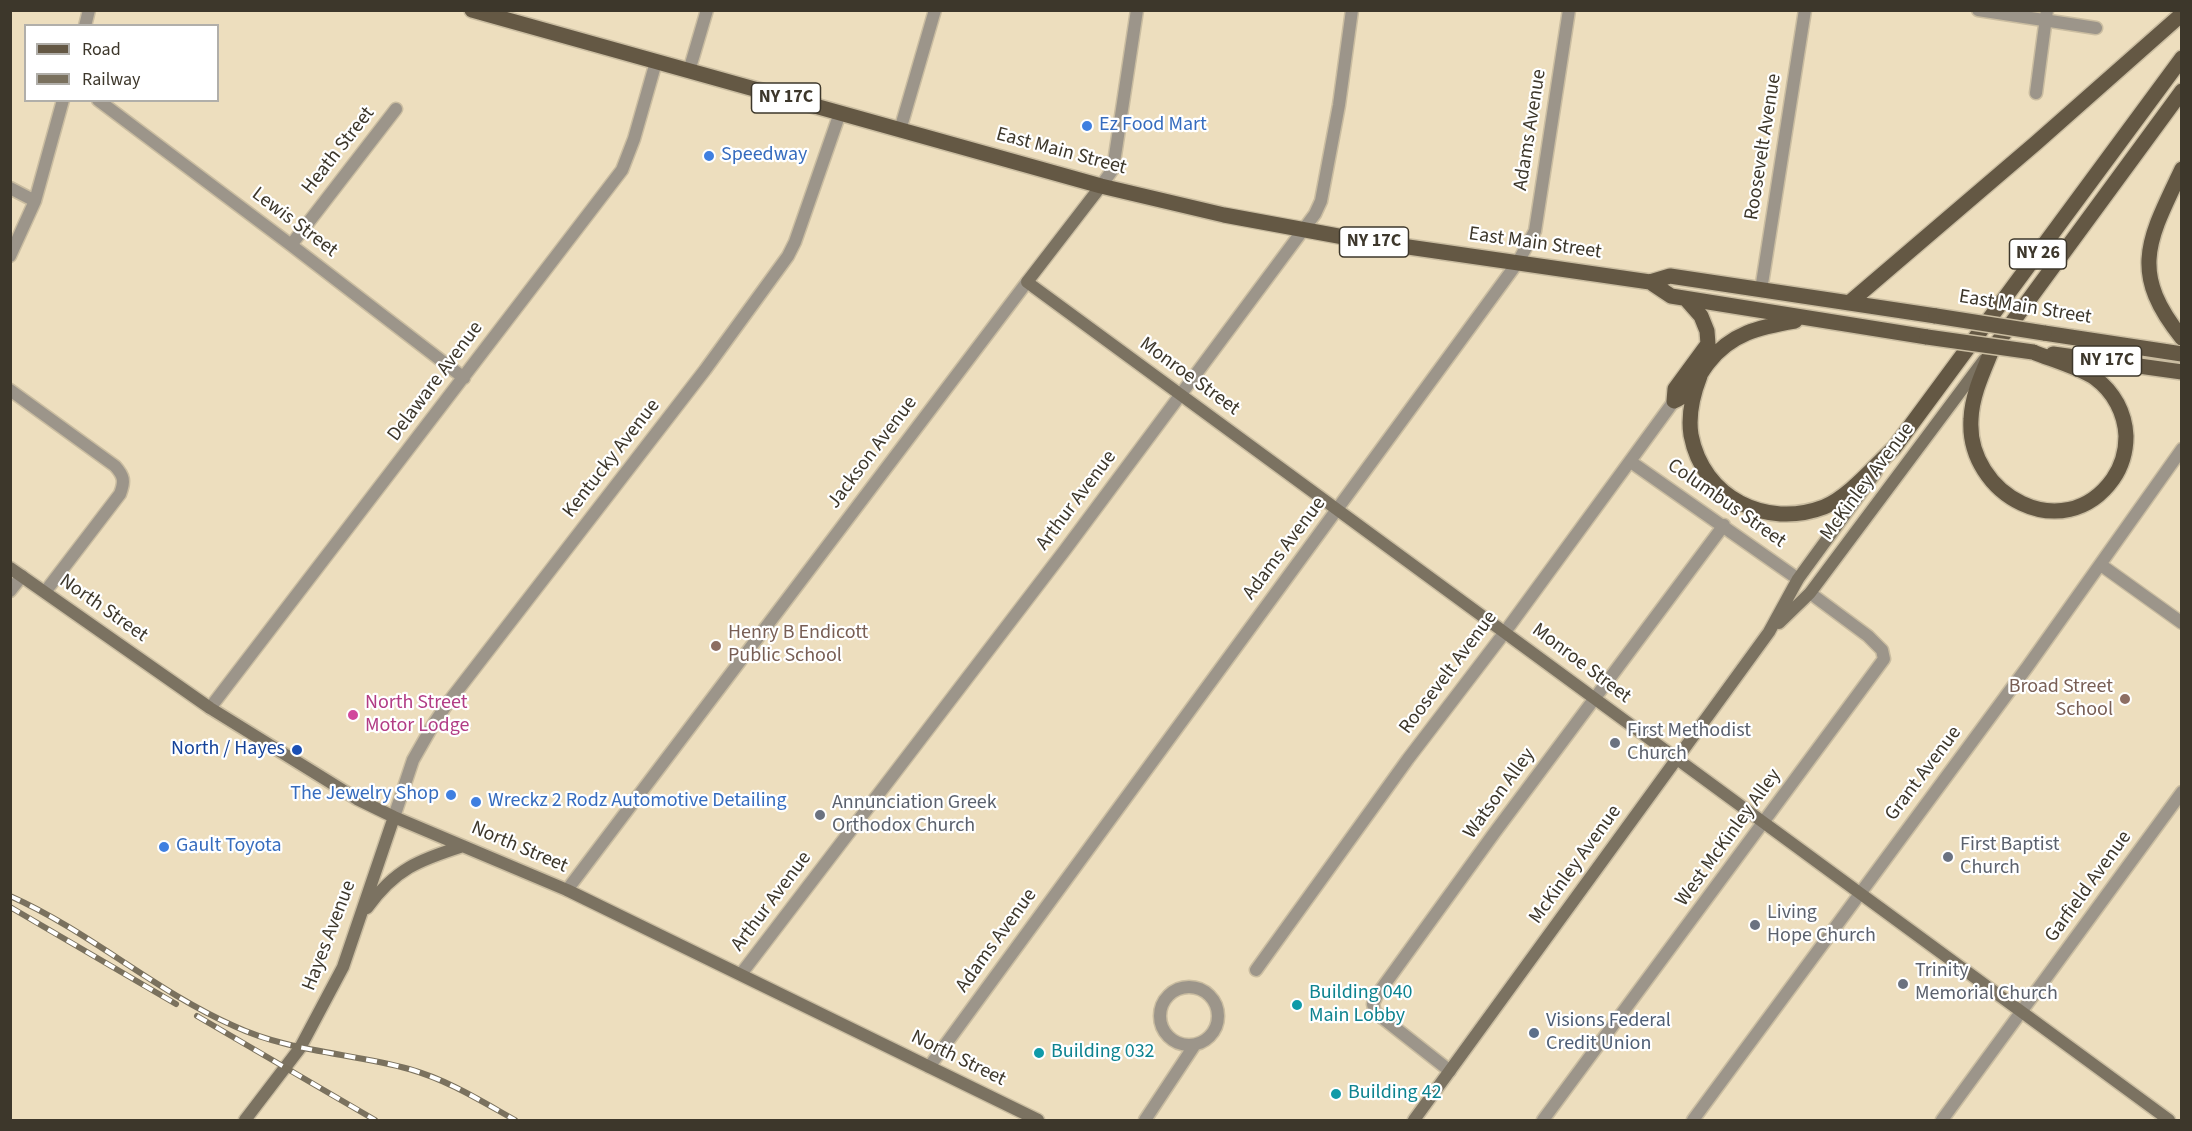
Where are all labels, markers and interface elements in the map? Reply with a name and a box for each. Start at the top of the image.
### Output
legend [24,24,219,102]
text: Road [82,37,121,62]
text: Railway [82,67,141,92]
street label: Adams Avenue [1510,68,1552,192]
street label: Roosevelt Avenue [1741,72,1787,222]
road number: NY 17C [752,83,820,113]
street label: Heath Street [297,103,381,199]
place label: Ez Food Mart [1099,114,1207,138]
marker: Ez Food Mart [1080,119,1094,133]
street label: East Main Street [993,123,1129,181]
place label: Speedway [721,144,807,168]
marker: Speedway [702,149,716,163]
street label: Lewis Street [246,183,342,263]
street label: East Main Street [1467,223,1603,265]
road number: NY 17C [1340,227,1408,257]
road number: NY 26 [2010,239,2066,269]
street label: East Main Street [1957,286,2093,330]
street label: Delaware Avenue [383,317,489,447]
street label: Monroe Street [1134,333,1244,421]
road number: NY 17C [2072,346,2142,376]
street label: Jackson Avenue [823,392,923,514]
street label: Kentucky Avenue [558,395,666,523]
street label: McKinley Avenue [1816,418,1920,546]
street label: Arthur Avenue [1032,446,1122,556]
street label: Columbus Street [1662,454,1790,554]
street label: Adams Avenue [1239,493,1331,605]
street label: North Street [54,570,152,648]
street label: Roosevelt Avenue [1395,607,1503,739]
street label: Monroe Street [1527,619,1635,709]
place label: Henry B Endicott Public School [728,622,868,669]
marker: Henry B Endicott Public School [709,639,723,653]
place label: Broad Street School [2009,676,2113,723]
place label: North Street Motor Lodge [365,692,469,739]
marker: Broad Street School [2118,692,2132,706]
marker: North Street Motor Lodge [346,708,360,722]
place label: First Methodist Church [1627,720,1751,767]
street label: Grant Avenue [1881,722,1967,826]
marker: First Methodist Church [1608,736,1622,750]
place label: North / Hayes [171,738,285,762]
marker: North / Hayes [290,743,304,757]
street label: Watson Alley [1459,744,1541,844]
street label: West McKinley Alley [1671,764,1787,912]
place label: The Jewelry Shop [290,783,439,807]
marker: The Jewelry Shop [444,788,458,802]
place label: Wreckz 2 Rodz Automotive Detailing [488,790,787,814]
place label: Annunciation Greek Orthodox Church [832,792,997,839]
marker: Wreckz 2 Rodz Automotive Detailing [469,795,483,809]
street label: McKinley Avenue [1525,801,1627,929]
marker: Annunciation Greek Orthodox Church [813,808,827,822]
street label: North Street [467,817,571,879]
street label: Garfield Avenue [2041,827,2137,947]
place label: First Baptist Church [1960,834,2059,881]
place label: Gault Toyota [176,835,281,859]
marker: Gault Toyota [157,840,171,854]
street label: Arthur Avenue [727,847,817,957]
marker: First Baptist Church [1941,850,1955,864]
street label: Hayes Avenue [298,877,362,995]
street label: Adams Avenue [951,884,1043,998]
place label: Living Hope Church [1767,902,1876,949]
marker: Living Hope Church [1748,918,1762,932]
place label: Trinity Memorial Church [1915,960,2058,1007]
marker: Trinity Memorial Church [1896,977,1910,991]
place label: Building 040 Main Lobby [1309,982,1413,1029]
marker: Building 040 Main Lobby [1290,998,1304,1012]
place label: Visions Federal Credit Union [1546,1010,1671,1057]
street label: North Street [907,1026,1009,1092]
marker: Visions Federal Credit Union [1527,1026,1541,1040]
place label: Building 032 [1051,1041,1155,1065]
marker: Building 032 [1032,1046,1046,1060]
place label: Building 42 [1348,1082,1442,1106]
marker: Building 42 [1329,1087,1343,1101]

